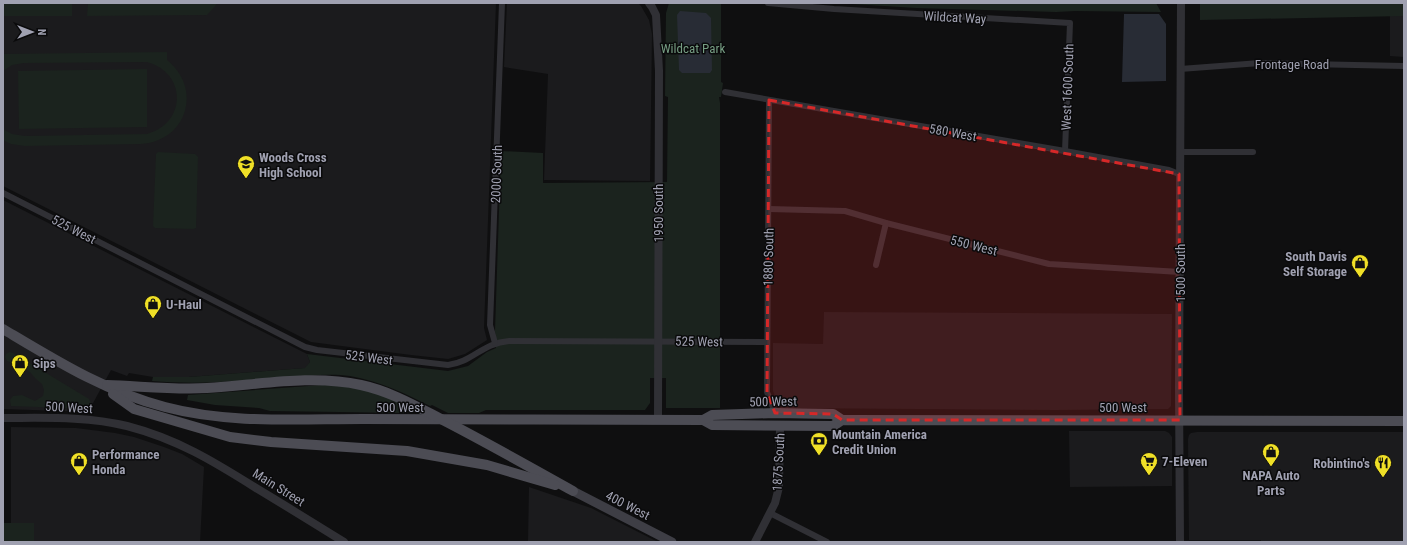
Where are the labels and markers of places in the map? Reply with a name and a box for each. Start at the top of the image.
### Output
place label: Woods Cross High School [259,150,327,180]
school or university icon: Woods Cross High School [236,154,256,179]
place label: South Davis Self Storage [1283,249,1347,279]
shop icon: South Davis Self Storage [1350,253,1370,278]
shop icon: U-Haul [143,294,163,319]
place label: U-Haul [166,297,202,312]
shop icon: Sips [10,353,30,378]
place label: Sips [33,356,56,371]
place label: Mountain America Credit Union [832,427,927,457]
bank icon: Mountain America Credit Union [809,431,829,456]
shop icon: NAPA Auto Parts [1261,442,1281,467]
place label: Performance Honda [92,447,159,477]
shop icon: Performance Honda [69,451,89,476]
supermarket icon: 7-Eleven [1139,451,1159,476]
restaurant icon: Robintino's [1373,453,1393,478]
place label: 7-Eleven [1162,454,1207,469]
place label: Robintino's [1313,456,1370,471]
place label: NAPA Auto Parts [1242,468,1300,498]

